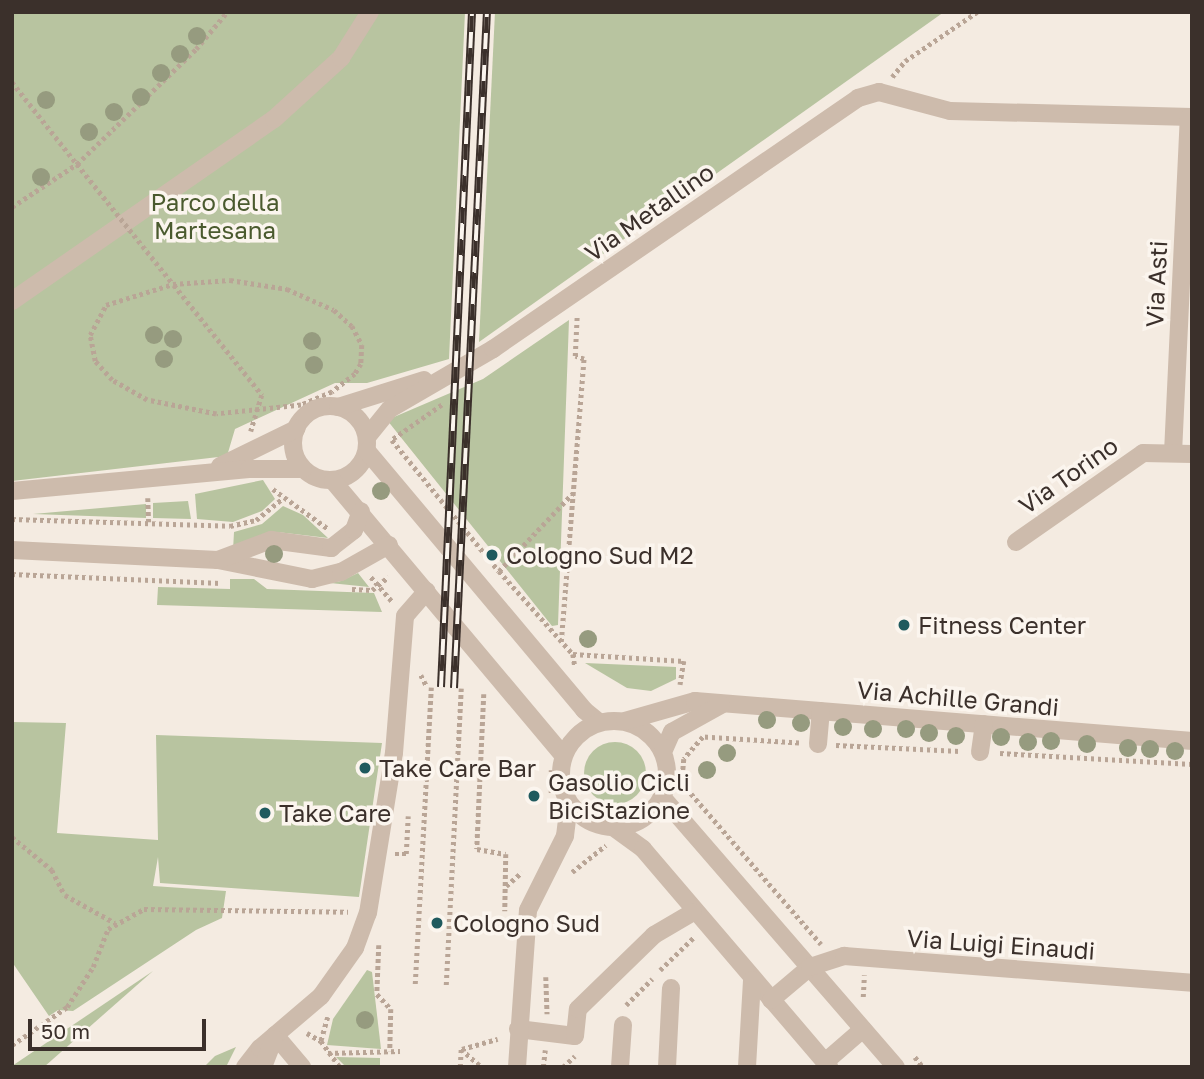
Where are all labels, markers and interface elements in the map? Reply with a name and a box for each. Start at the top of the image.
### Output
street label: Via Metallino [579,157,719,267]
park label: Parco della Martesana [150,188,280,244]
street label: Via Asti [1139,240,1173,328]
street label: Via Torino [1013,430,1123,520]
place label: Cologno Sud M2 [506,541,694,569]
marker: Cologno Sud M2 [484,547,500,563]
place label: Fitness Center [918,611,1086,639]
marker: Fitness Center [896,617,912,633]
street label: Via Achille Grandi [856,675,1060,721]
place label: Take Care Bar [379,754,536,782]
marker: Take Care Bar [357,760,373,776]
place label: Gasolio Cicli BiciStazione [548,768,690,824]
marker: Gasolio Cicli BiciStazione [526,788,542,804]
place label: Take Care [279,799,391,827]
marker: Take Care [257,805,273,821]
place label: Cologno Sud [453,909,600,937]
marker: Cologno Sud [427,913,447,933]
street label: Via Luigi Einaudi [906,923,1096,965]
scale bar [32,1006,210,1050]
text: 50 m [41,1018,90,1044]

